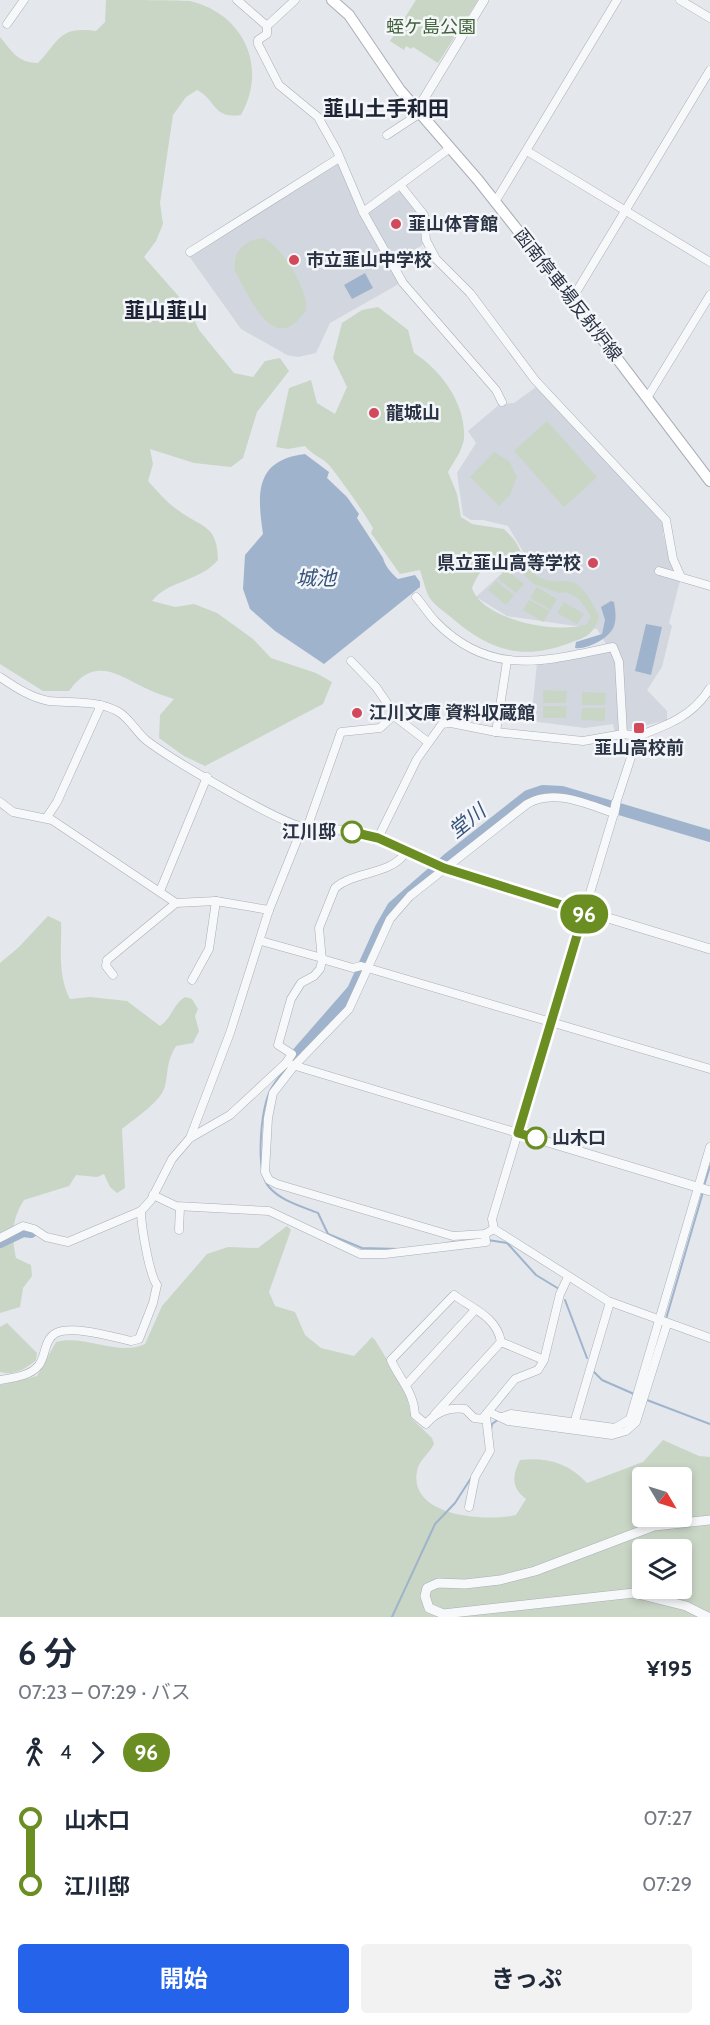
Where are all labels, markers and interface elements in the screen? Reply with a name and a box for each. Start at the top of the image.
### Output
park label: 蛭ケ島公園 [386,16,476,38]
district label: 韮山土手和田 [323,96,449,121]
place label: 韮山体育館 [408,213,498,235]
marker: 韮山体育館 [389,217,403,231]
street label: 函南停車場反射炉線 [509,224,627,366]
place label: 市立韮山中学校 [306,249,432,271]
marker: 市立韮山中学校 [287,253,301,267]
district label: 韮山韮山 [124,298,208,323]
place label: 龍城山 [386,402,440,424]
marker: 龍城山 [367,406,381,420]
place label: 県立韮山高等学校 [437,552,581,574]
marker: 県立韮山高等学校 [586,556,600,570]
water label: 城池 [296,566,338,590]
place label: 江川文庫 資料収蔵館 [369,702,535,724]
marker: 江川文庫 資料収蔵館 [350,706,364,720]
marker: 韮山高校前 [632,721,646,735]
place label: 韮山高校前 [594,737,684,759]
water label: 堂川 [444,798,492,843]
place label: 江川邸 [282,821,336,843]
marker: 江川邸 [341,821,363,843]
line badge: 96 [557,894,611,934]
text: 96 [572,902,596,927]
marker: 山木口 [525,1127,547,1149]
place label: 山木口 [552,1127,606,1149]
north arrow [632,1467,692,1527]
map controls [632,1467,692,1599]
button: layers [632,1539,692,1599]
text: 6 分 [18,1633,77,1673]
text: ¥195 [646,1655,692,1682]
text: 07:23 – 07:29 · バス [18,1680,191,1704]
icon: walk [18,1736,51,1769]
icon: forward [81,1736,114,1769]
text: 4 [60,1740,72,1764]
text: 96 [135,1740,158,1765]
text: 07:27 [644,1806,692,1830]
text: 山木口 [64,1807,130,1834]
text: 07:29 [642,1872,692,1896]
text: 江川邸 [64,1873,130,1900]
button: 開始 [18,1944,349,2013]
button: きっぷ [361,1944,692,2013]

